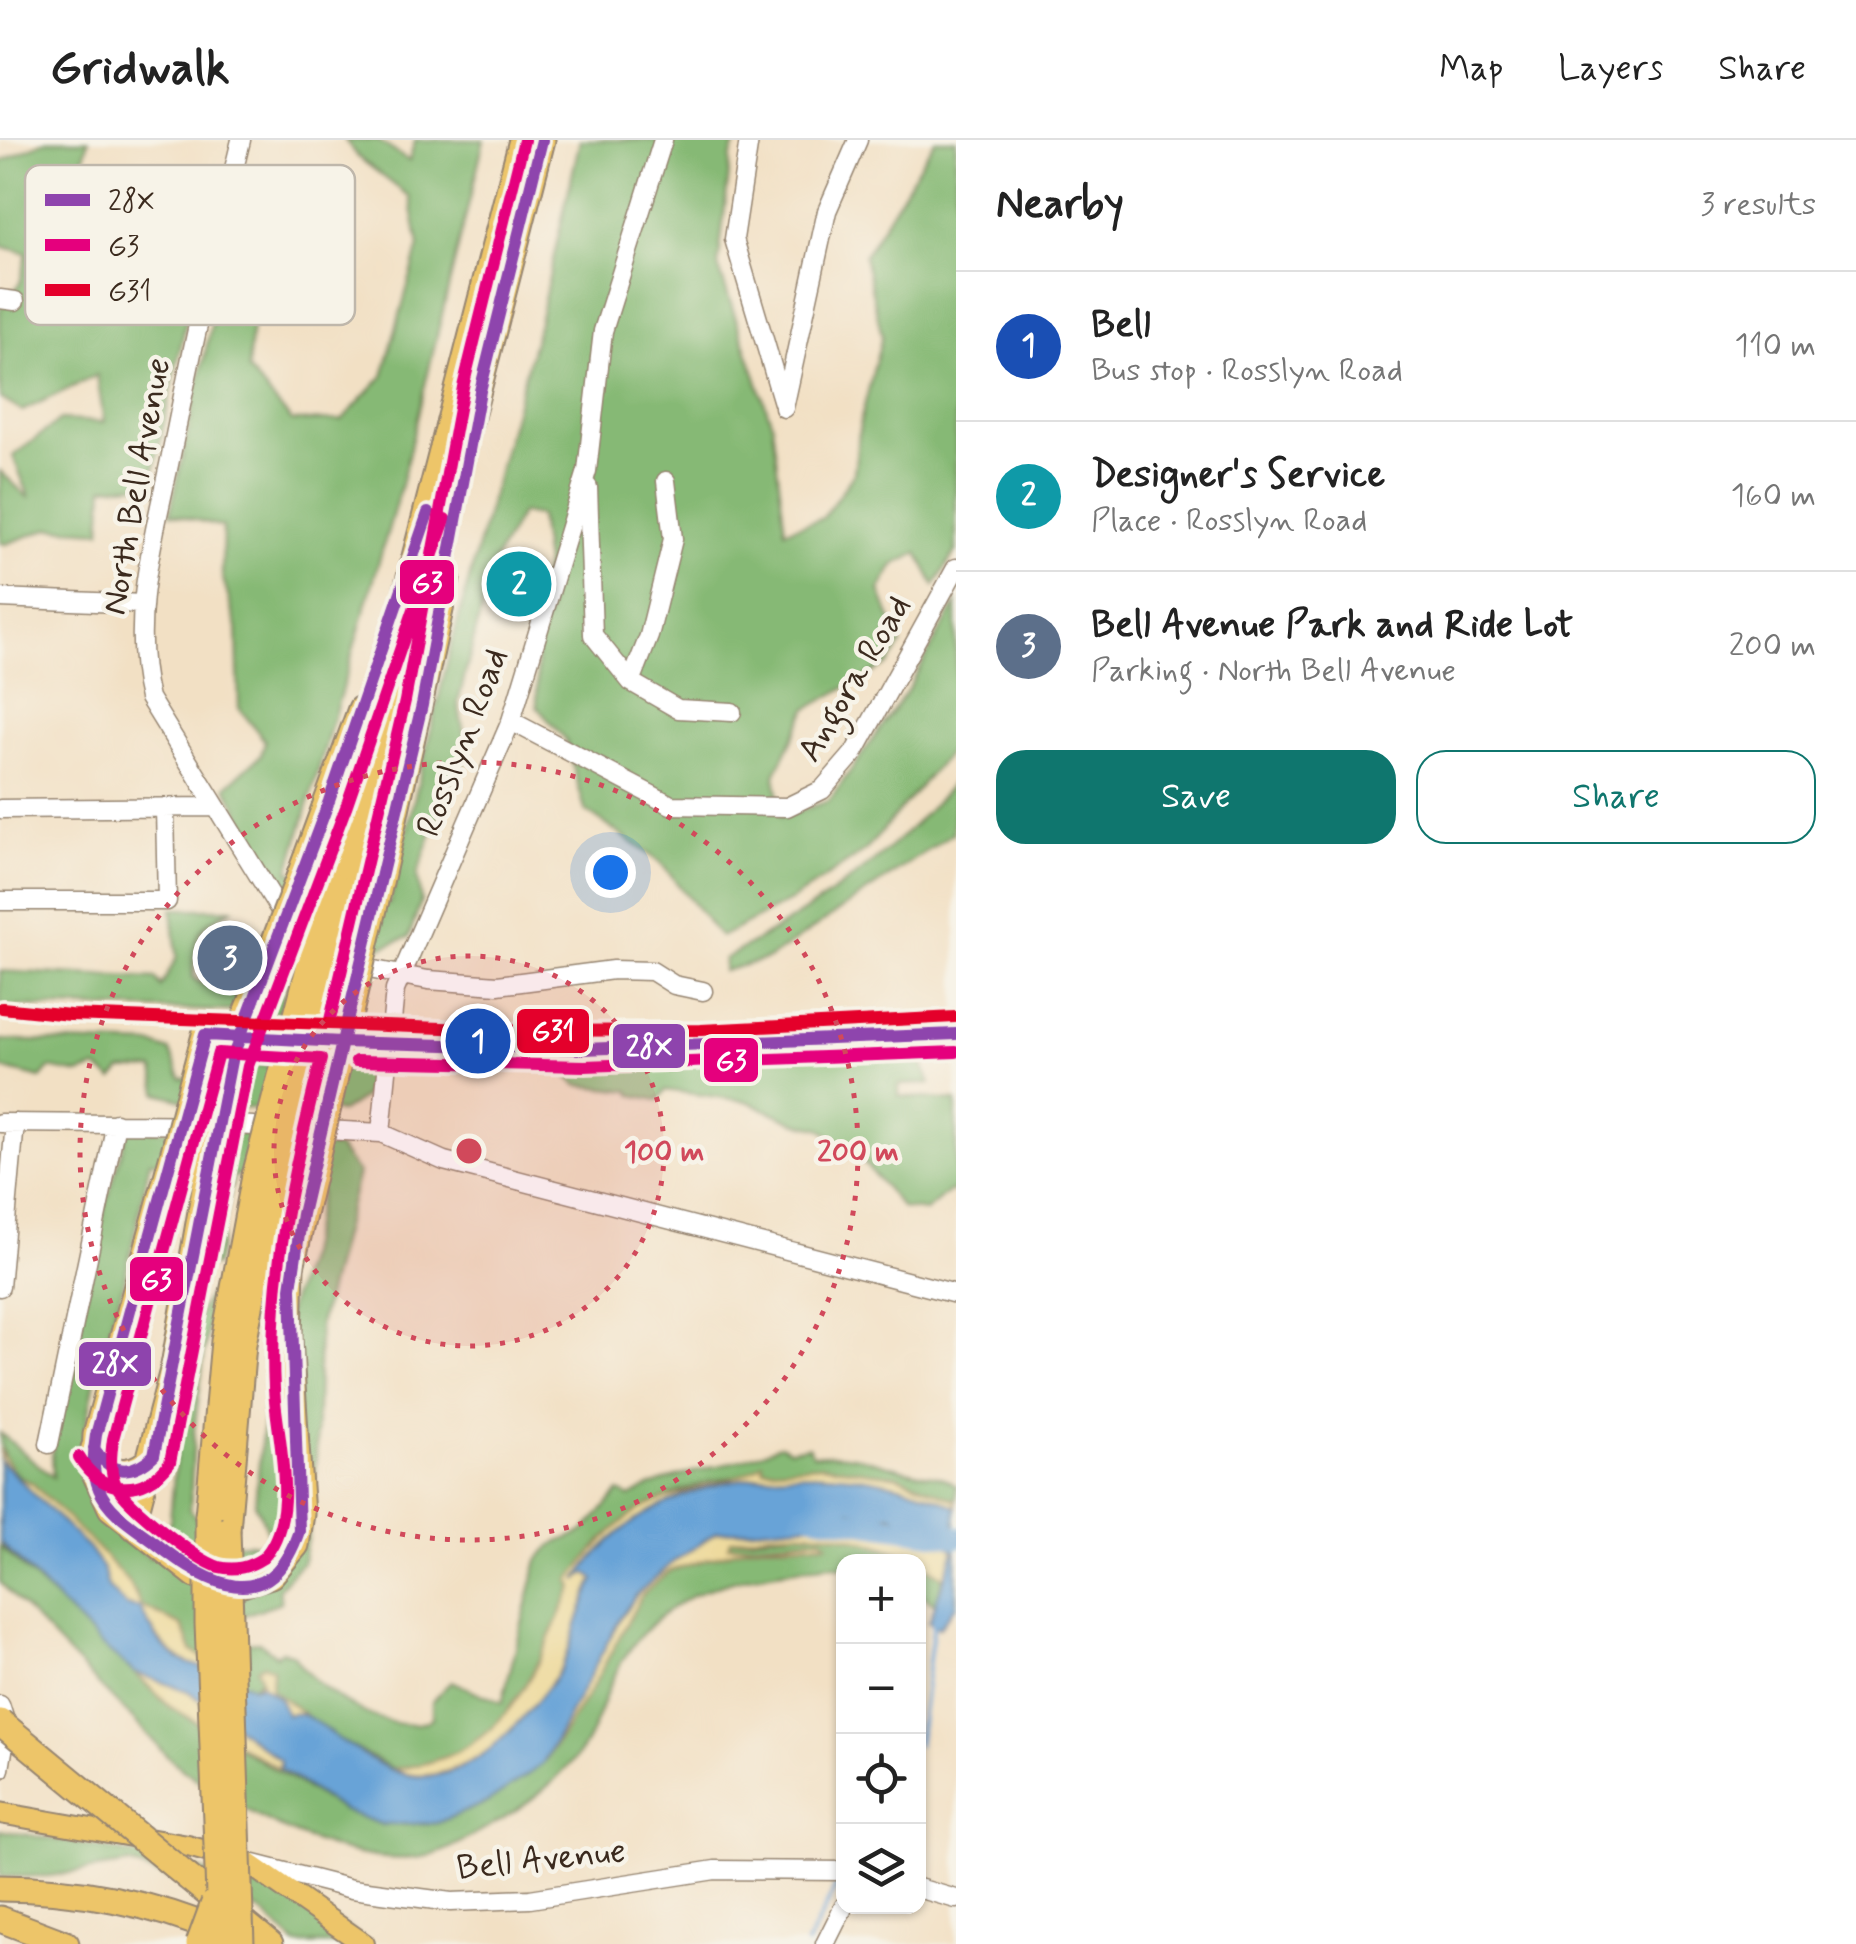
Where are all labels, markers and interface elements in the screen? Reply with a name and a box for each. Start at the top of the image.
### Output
text: Gridwalk [50,38,230,101]
text: Map [1439,46,1503,92]
text: Layers [1558,46,1663,92]
text: Share [1718,46,1806,92]
legend [25,165,355,325]
text: Nearby [996,178,1124,233]
text: 28X [108,184,155,221]
text: 3 results [1700,184,1816,226]
text: G3 [108,229,139,266]
text: G31 [108,274,151,311]
text: Bell [1091,301,1151,350]
text: 1 [1021,325,1036,367]
text: 110 m [1735,325,1816,367]
text: Bus stop · Rosslyn Road [1091,350,1403,392]
street label: North Bell Avenue [92,354,182,619]
text: Designer's Service [1091,451,1385,500]
text: 2 [1021,475,1036,517]
text: 160 m [1731,475,1816,517]
text: Place · Rosslyn Road [1091,500,1367,542]
pin: 2 [486,546,552,622]
line badge: G3 [398,558,456,606]
text: G3 [411,566,443,603]
street label: Angora Road [787,587,926,773]
text: Bell Avenue Park and Ride Lot [1091,601,1573,650]
text: 3 [1021,625,1036,667]
text: 200 m [1729,625,1816,667]
street label: Rosslyn Road [406,642,520,844]
text: Parking · North Bell Avenue [1091,650,1456,692]
button: Save [996,750,1396,844]
button: Share [1416,750,1816,844]
your location [585,847,636,898]
pin: 3 [198,920,262,996]
pin: 1 [446,1004,510,1078]
line badge: G31 [515,1007,591,1055]
text: G31 [531,1014,575,1051]
line badge: 28X [611,1022,687,1070]
text: 28X [626,1030,673,1067]
line badge: G3 [702,1036,760,1084]
text: G3 [715,1044,747,1081]
centre of rings [451,1133,487,1169]
text: 100 m [624,1133,704,1172]
text: 200 m [817,1133,899,1172]
line badge: G3 [128,1255,185,1303]
text: G3 [140,1263,172,1300]
line badge: 28X [77,1340,153,1388]
text: 28X [92,1347,139,1384]
map controls [836,1554,926,1914]
button: + [836,1554,926,1644]
button: − [836,1644,926,1734]
button: locate [836,1734,926,1824]
button: layers [836,1824,926,1914]
street label: Bell Avenue [454,1828,628,1892]

